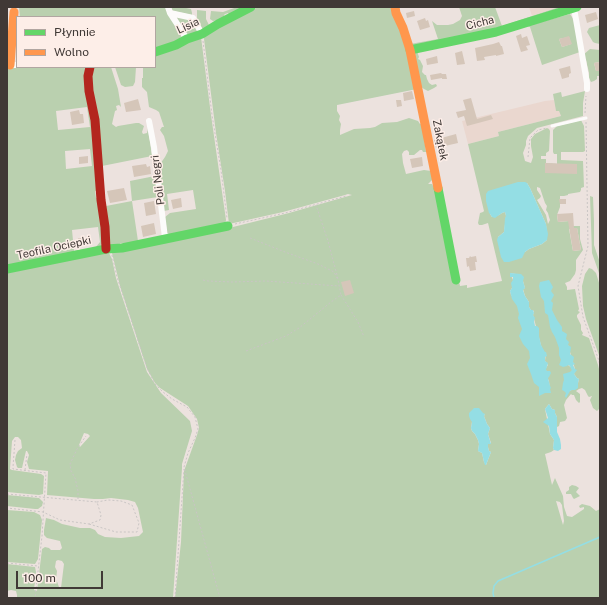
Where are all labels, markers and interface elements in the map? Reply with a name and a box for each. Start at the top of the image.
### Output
street label: Cicha [465,13,495,33]
street label: Lisia [175,15,201,37]
legend [16,16,156,68]
text: Płynnie [54,25,96,39]
text: Wolno [54,45,89,59]
street label: Zakątek [430,118,450,162]
street label: Poli Negri [148,154,168,206]
street label: Teofila Ociepki [16,234,92,262]
scale bar [18,563,105,589]
text: 100 m [23,571,56,585]

